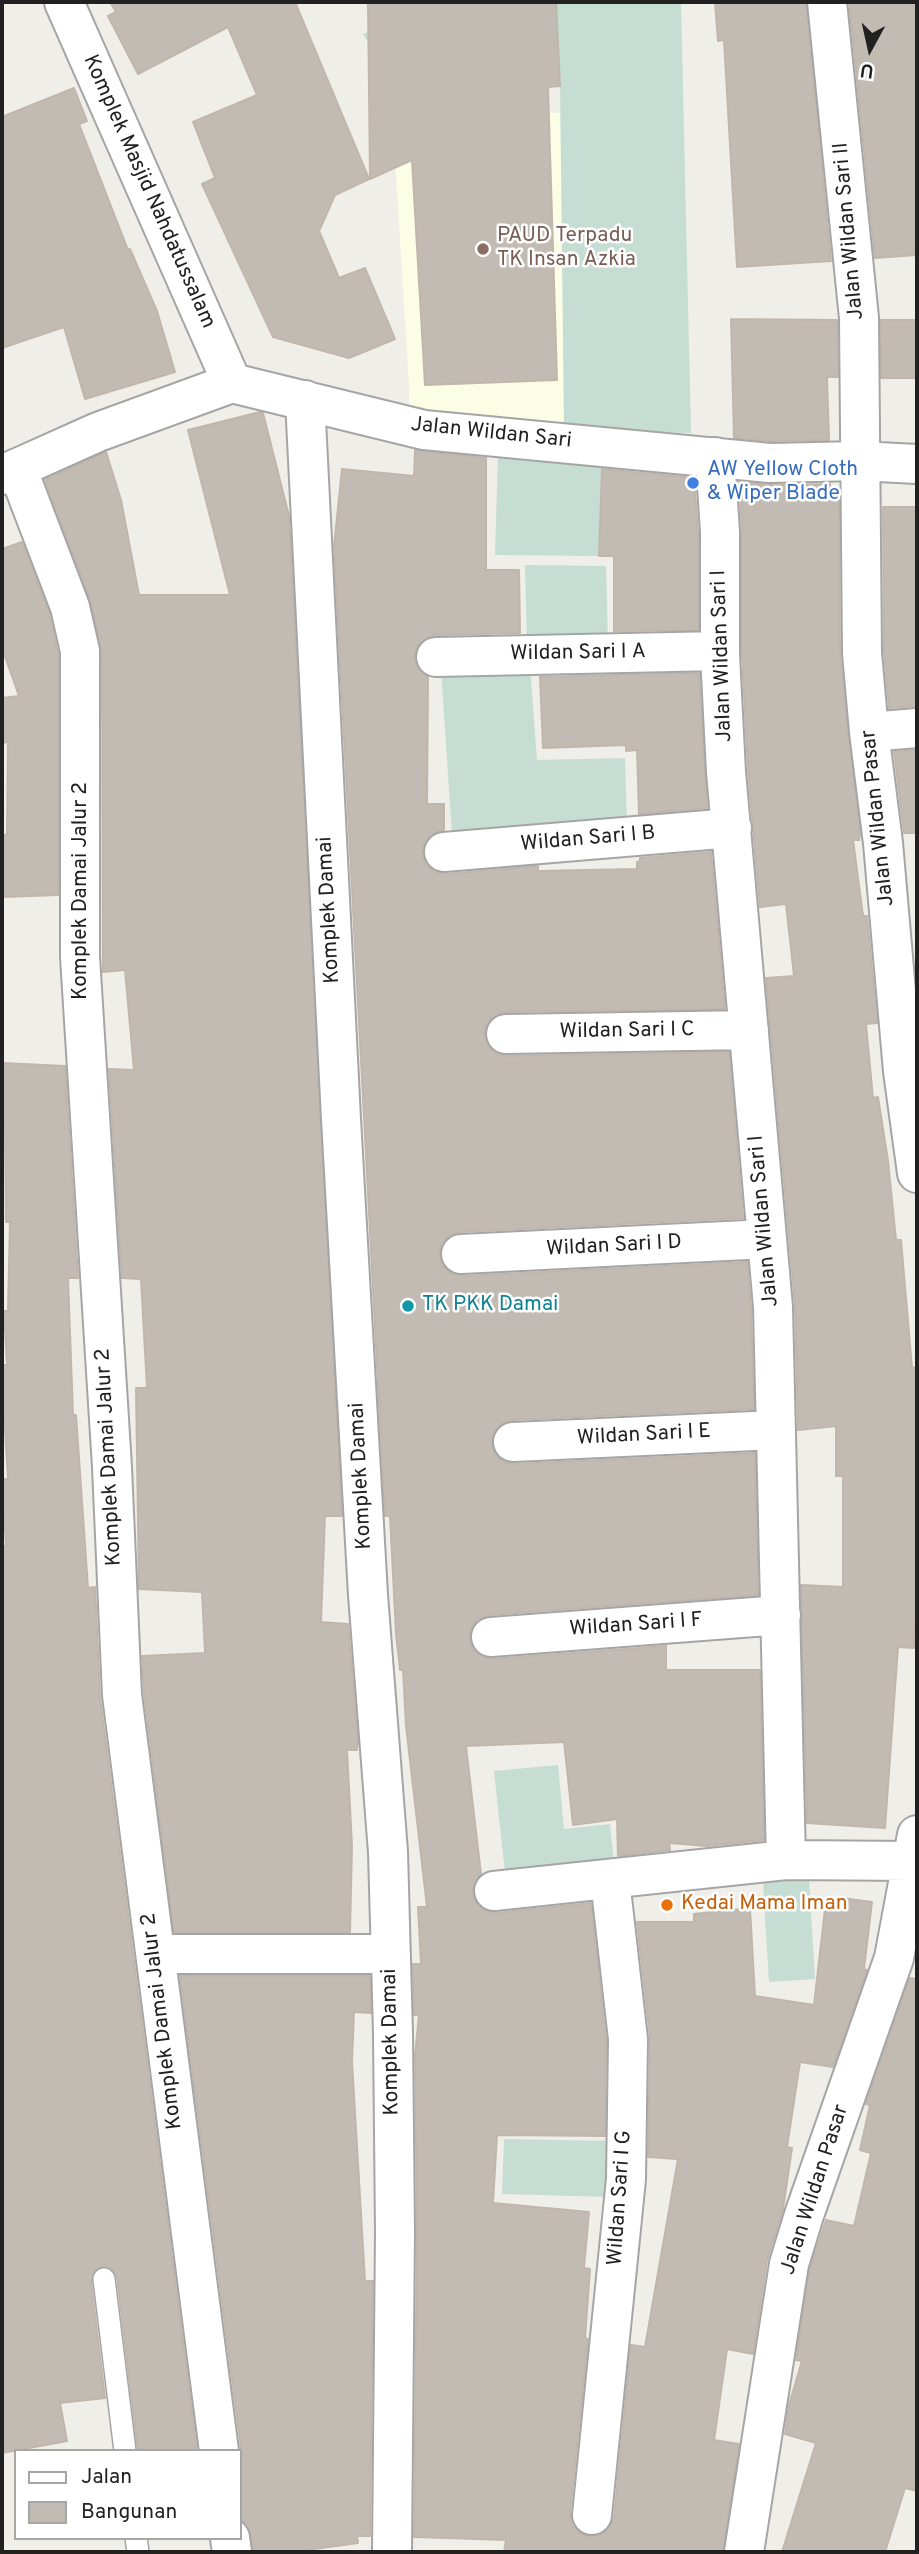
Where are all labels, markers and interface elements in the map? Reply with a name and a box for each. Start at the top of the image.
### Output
north arrow [835,14,905,84]
street label: Komplek Masjid Nahdatussalam [76,51,220,333]
text: U [859,57,875,83]
street label: Jalan Wildan Sari II [830,141,870,321]
place label: PAUD Terpadu TK Insan Azkia [497,224,636,274]
marker: PAUD Terpadu TK Insan Azkia [475,241,491,257]
street label: Jalan Wildan Sari [409,413,573,455]
place label: AW Yellow Cloth & Wiper Blade [707,458,858,508]
marker: AW Yellow Cloth & Wiper Blade [685,475,701,491]
street label: Jalan Wildan Sari I [707,569,739,743]
street label: Wildan Sari I A [510,640,646,668]
street label: Jalan Wildan Pasar [857,728,901,908]
street label: Komplek Damai Jalur 2 [69,782,95,1000]
street label: Wildan Sari I B [520,822,656,858]
street label: Komplek Damai [314,836,346,984]
street label: Wildan Sari I C [559,1018,695,1046]
street label: Jalan Wildan Sari I [745,1134,785,1308]
street label: Wildan Sari I D [546,1231,682,1263]
place label: TK PKK Damai [422,1293,558,1319]
marker: TK PKK Damai [400,1298,416,1314]
street label: Komplek Damai Jalur 2 [92,1347,128,1567]
street label: Komplek Damai [346,1402,378,1550]
street label: Wildan Sari I E [576,1420,712,1452]
street label: Wildan Sari I F [569,1609,703,1643]
place label: Kedai Mama Iman [681,1892,848,1918]
marker: Kedai Mama Iman [659,1897,675,1913]
street label: Komplek Damai Jalur 2 [137,1911,189,2131]
street label: Komplek Damai [378,1968,406,2116]
street label: Jalan Wildan Pasar [777,2102,855,2278]
street label: Wildan Sari I G [604,2129,638,2267]
legend [14,2449,242,2540]
text: Jalan [81,2464,132,2491]
text: Bangunan [81,2499,177,2526]

